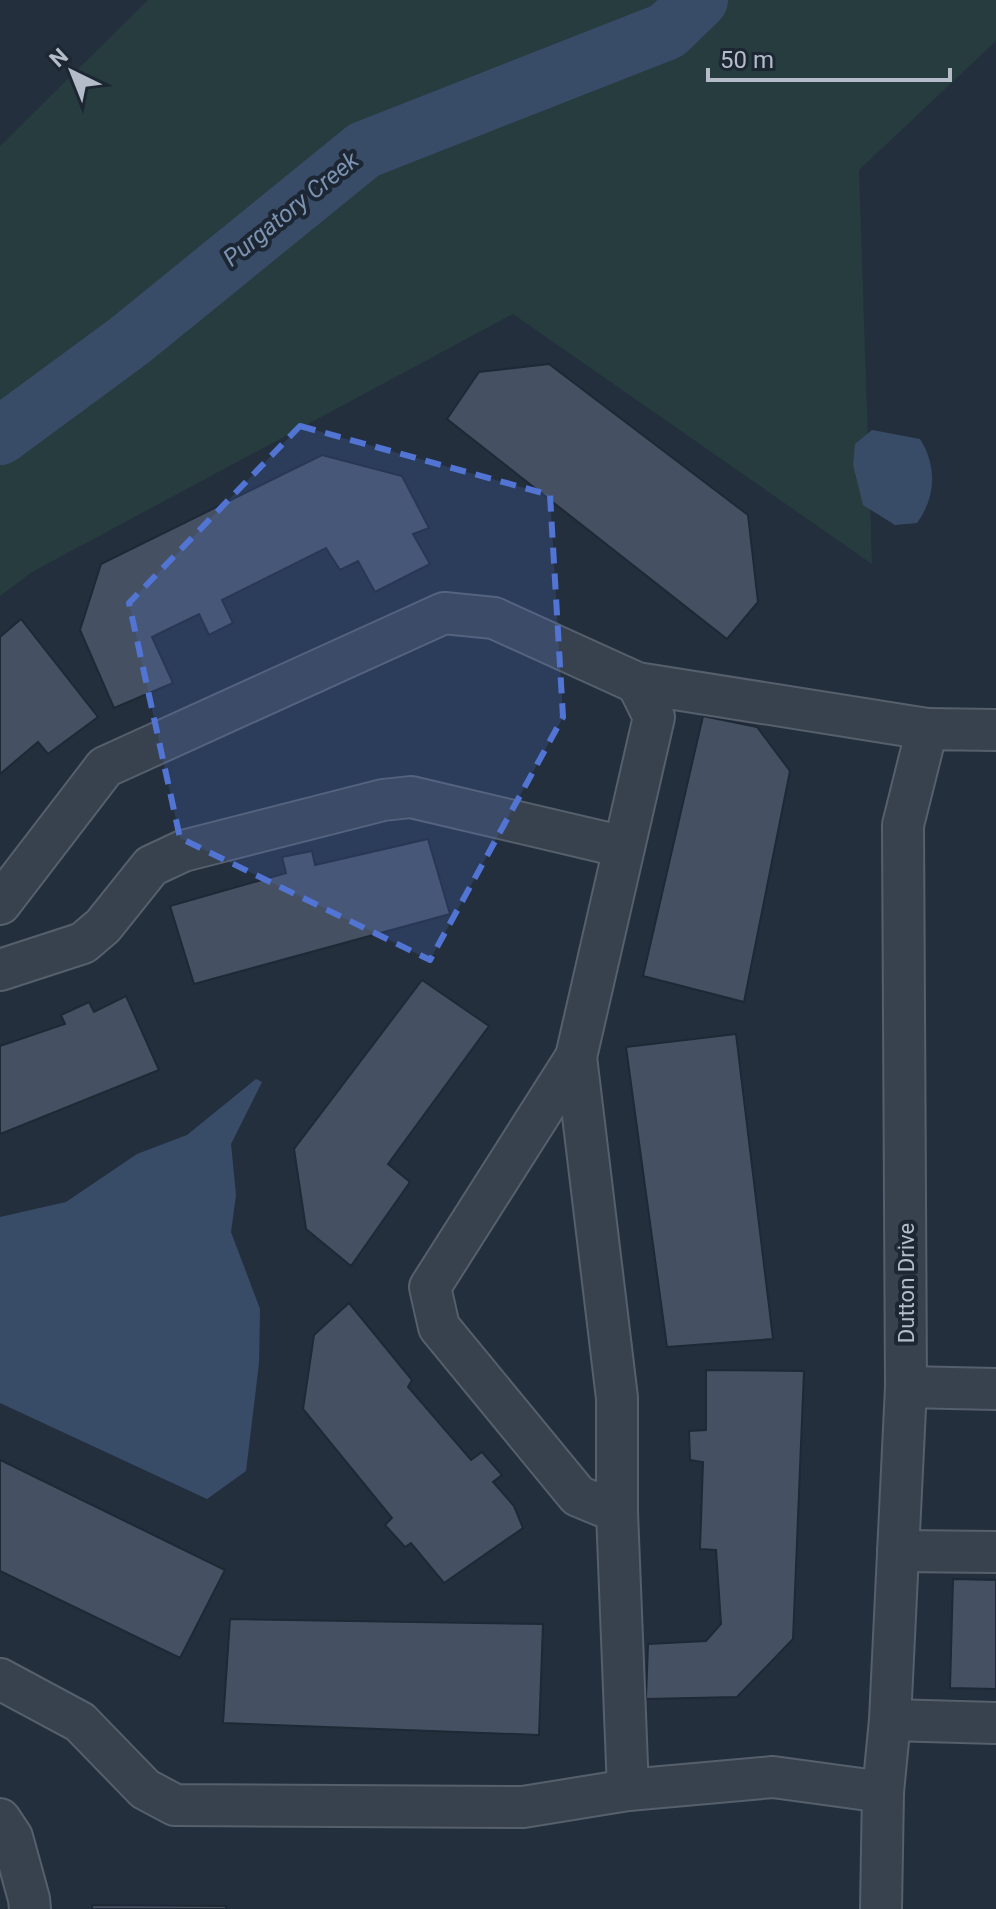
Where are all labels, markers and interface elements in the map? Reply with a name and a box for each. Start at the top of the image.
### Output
north arrow [32,32,112,112]
scale bar [708,32,950,82]
text: N [44,43,73,72]
text: 50 m [720,46,774,74]
water label: Purgatory Creek [218,145,365,272]
street label: Dutton Drive [894,1223,919,1343]

